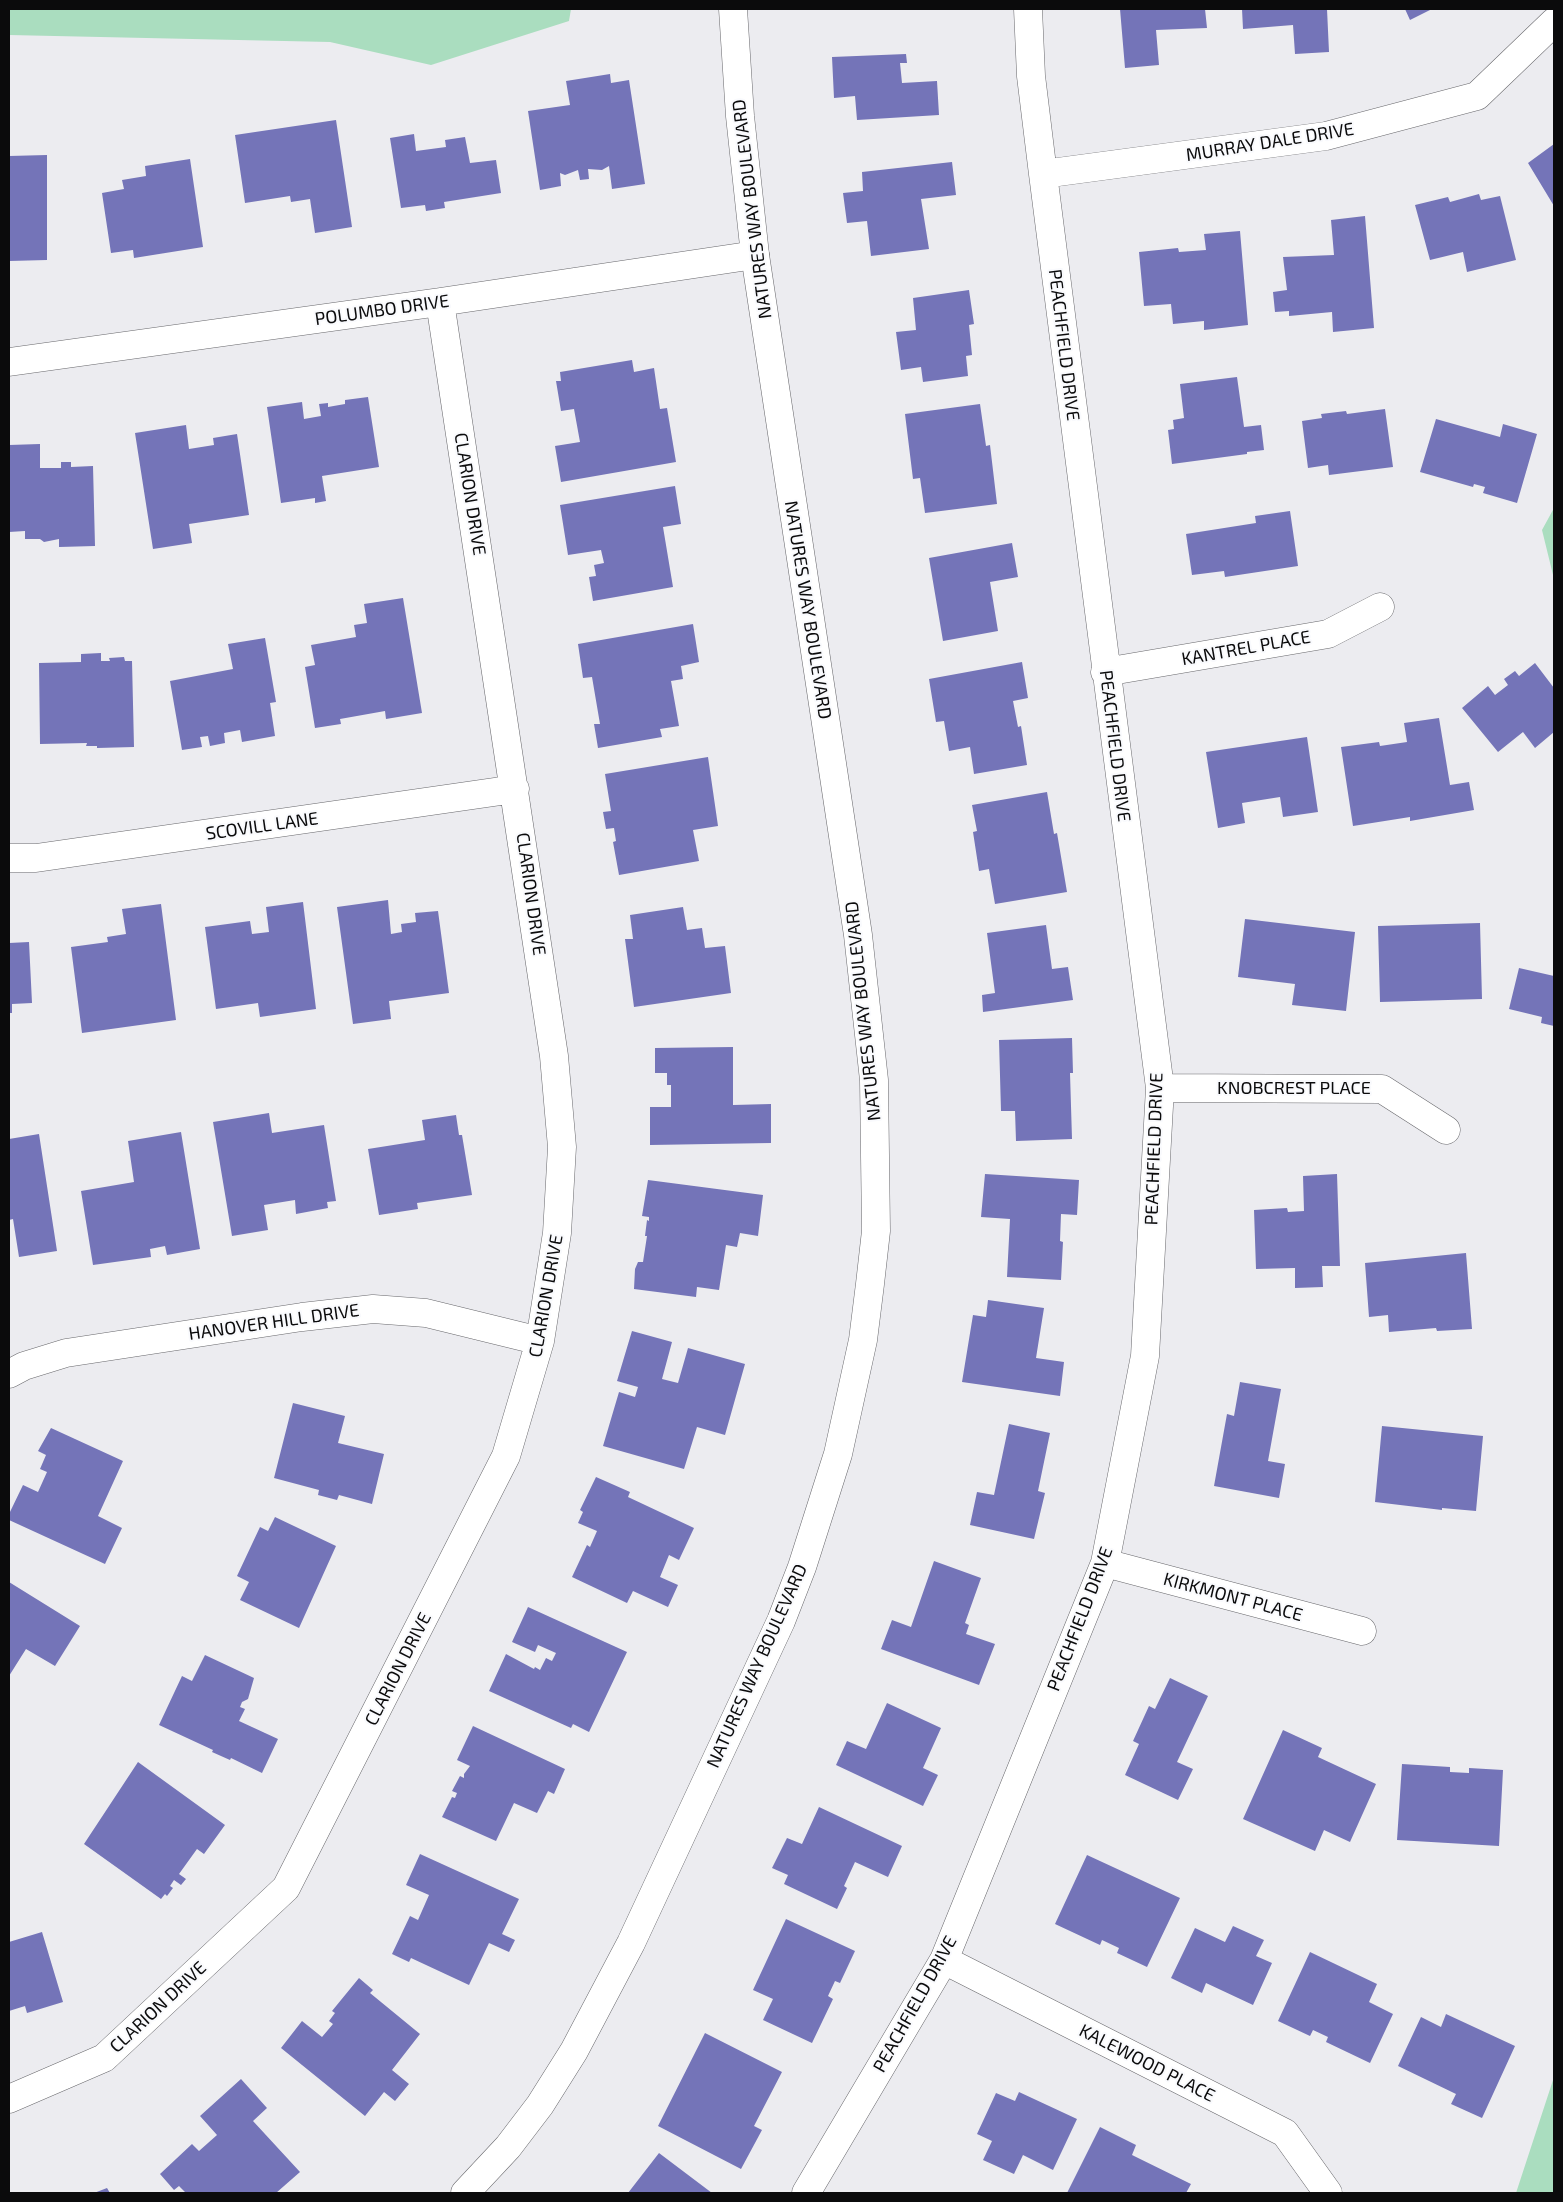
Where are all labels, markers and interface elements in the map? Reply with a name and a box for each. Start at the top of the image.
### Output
street label: NATURES WAY BOULEVARD [728,98,776,320]
street label: MURRAY DALE DRIVE [1184,118,1356,166]
street label: PEACHFIELD DRIVE [1044,268,1084,422]
street label: POLUMBO DRIVE [313,290,451,330]
street label: CLARION DRIVE [450,431,490,557]
street label: NATURES WAY BOULEVARD [780,499,836,721]
street label: KANTREL PLACE [1180,626,1312,670]
street label: PEACHFIELD DRIVE [1095,669,1135,823]
street label: SCOVILL LANE [204,807,320,845]
street label: CLARION DRIVE [512,831,550,957]
street label: NATURES WAY BOULEVARD [841,900,885,1122]
street label: PEACHFIELD DRIVE [1141,1072,1167,1226]
street label: KNOBCREST PLACE [1217,1077,1371,1099]
street label: CLARION DRIVE [525,1233,567,1359]
street label: HANOVER HILL DRIVE [187,1299,361,1345]
street label: PEACHFIELD DRIVE [1043,1544,1117,1694]
street label: NATURES WAY BOULEVARD [702,1561,812,1771]
street label: KIRKMONT PLACE [1161,1568,1305,1626]
street label: CLARION DRIVE [360,1609,436,1729]
street label: PEACHFIELD DRIVE [869,1932,961,2076]
street label: CLARION DRIVE [105,1957,211,2057]
street label: KALEWOOD PLACE [1075,2019,1219,2107]

